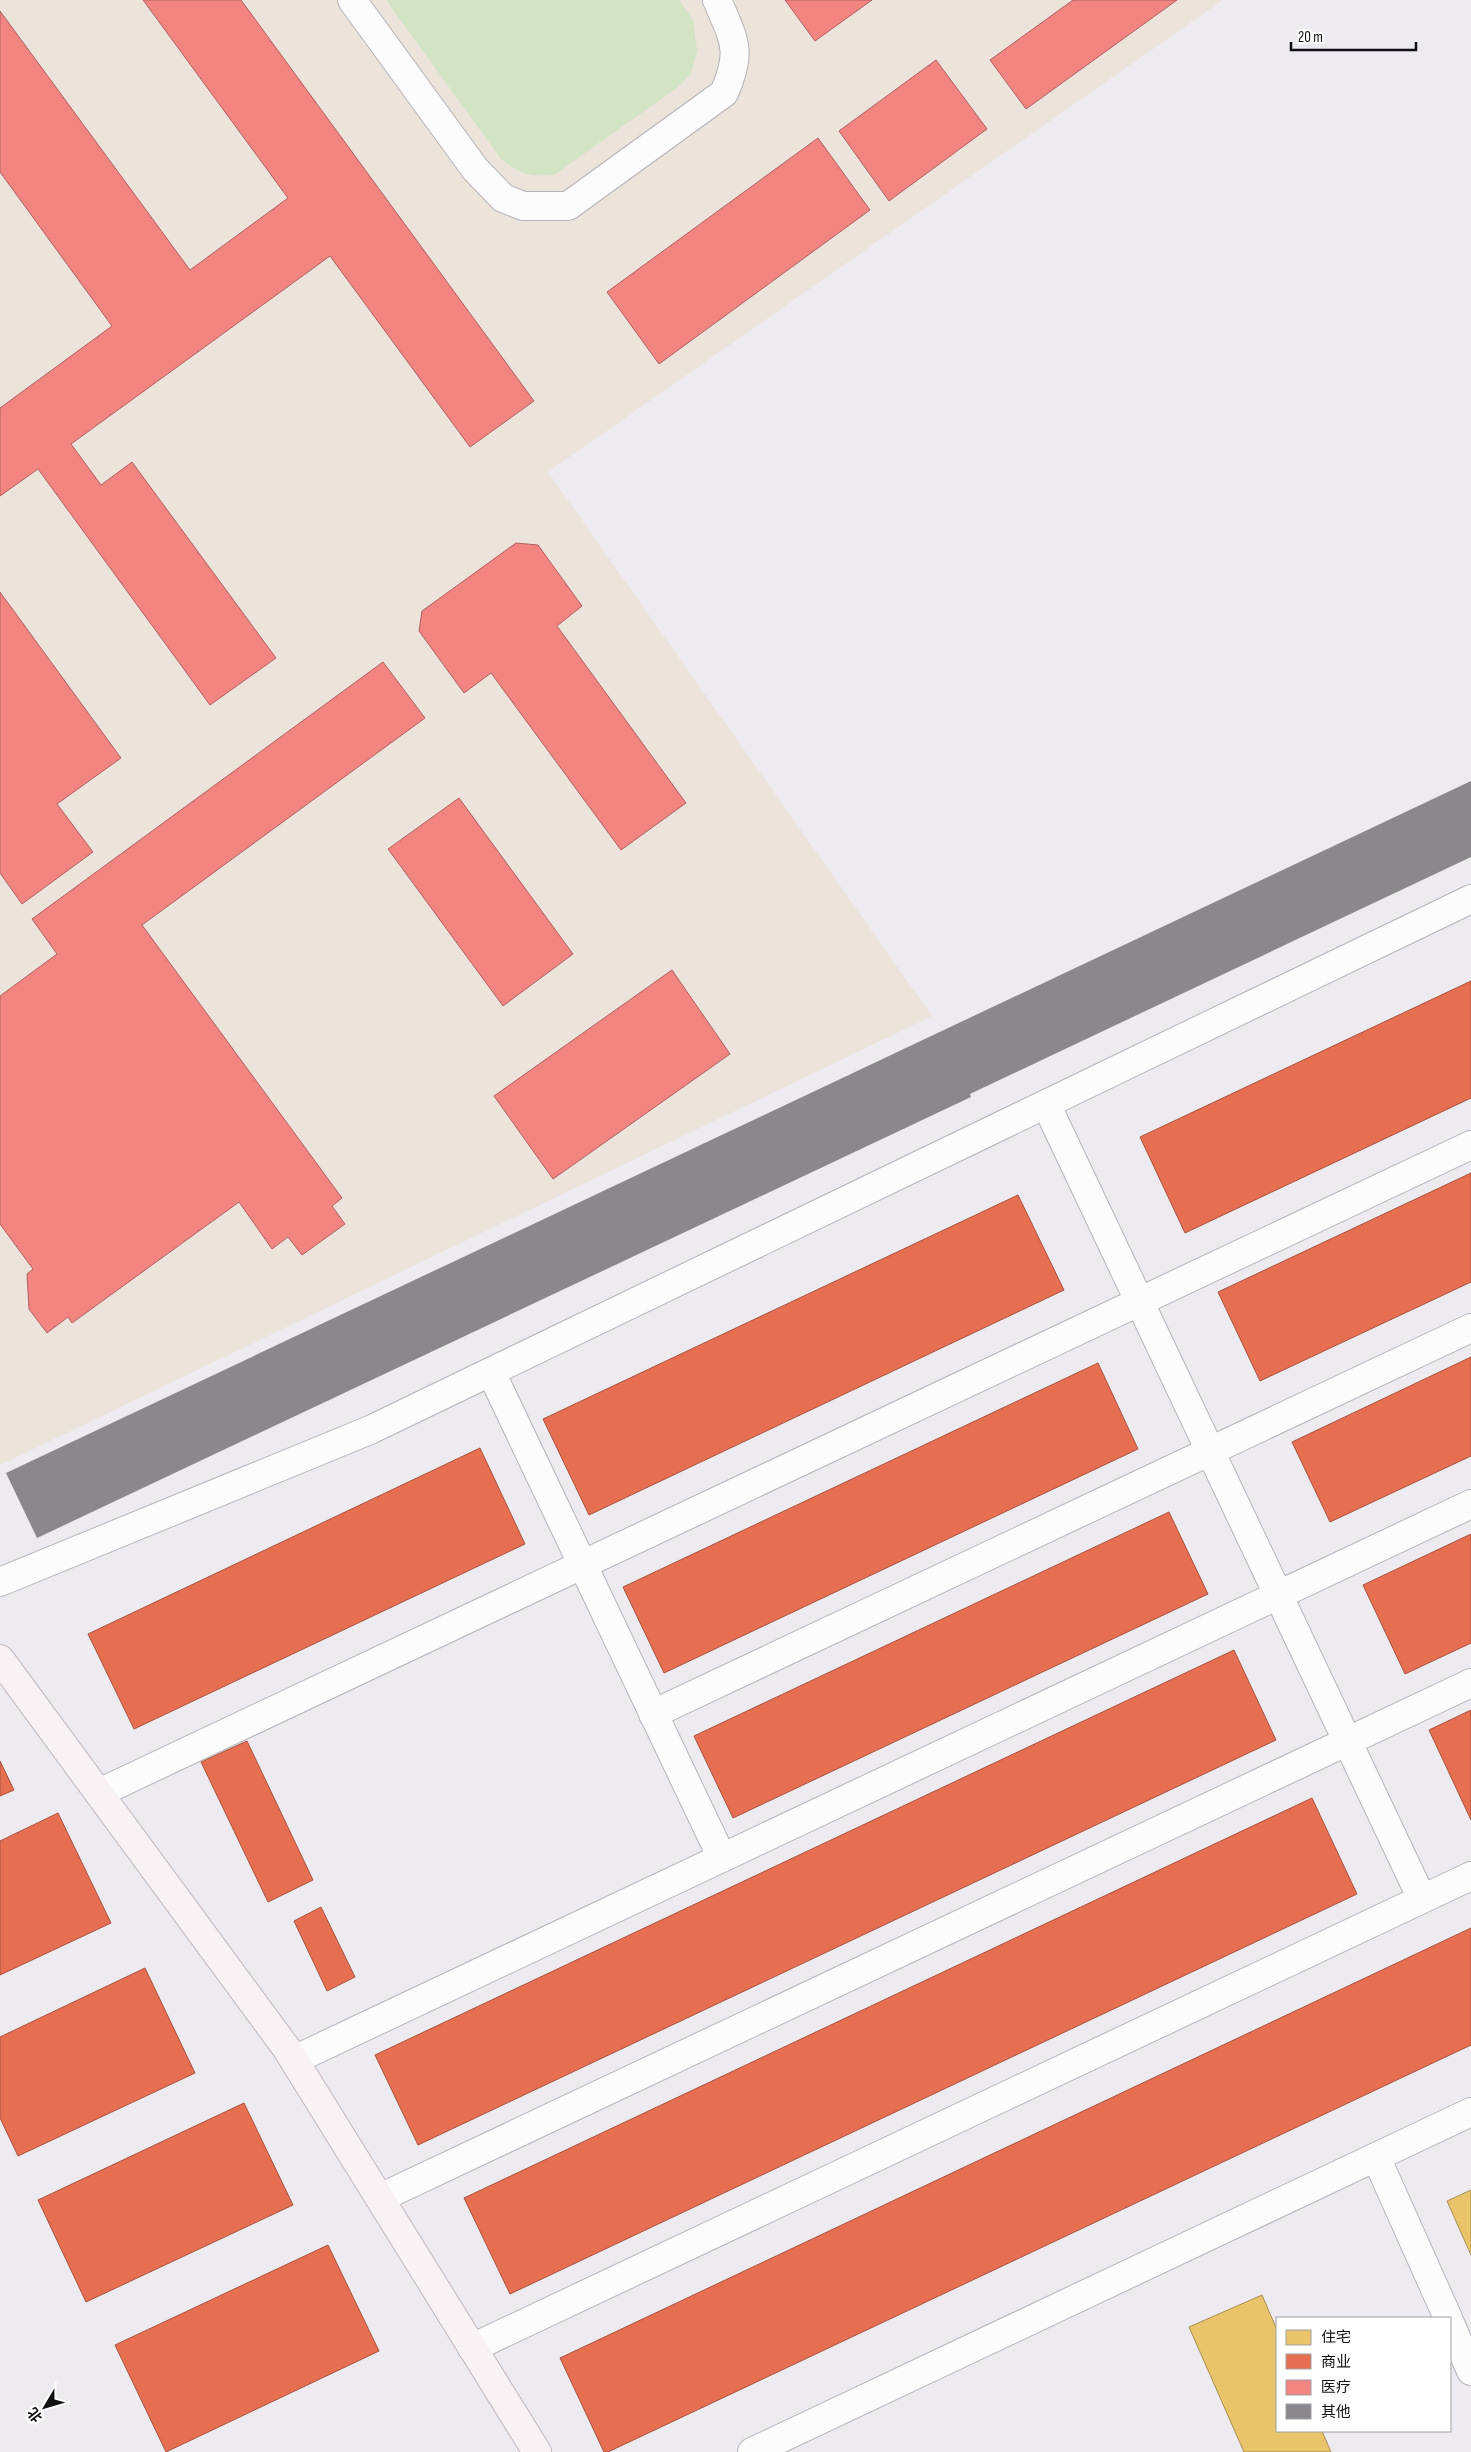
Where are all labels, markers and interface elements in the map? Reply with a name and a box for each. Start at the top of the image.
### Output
scale bar [1291,20,1416,52]
text: 20 m [1298,28,1323,47]
legend [1276,2317,1451,2432]
text: 住宅 [1321,2328,1351,2347]
text: 商业 [1321,2353,1351,2372]
text: 医疗 [1321,2378,1351,2397]
north arrow [20,2382,70,2432]
text: 其他 [1321,2403,1351,2422]
text: 北 [24,2404,46,2425]

